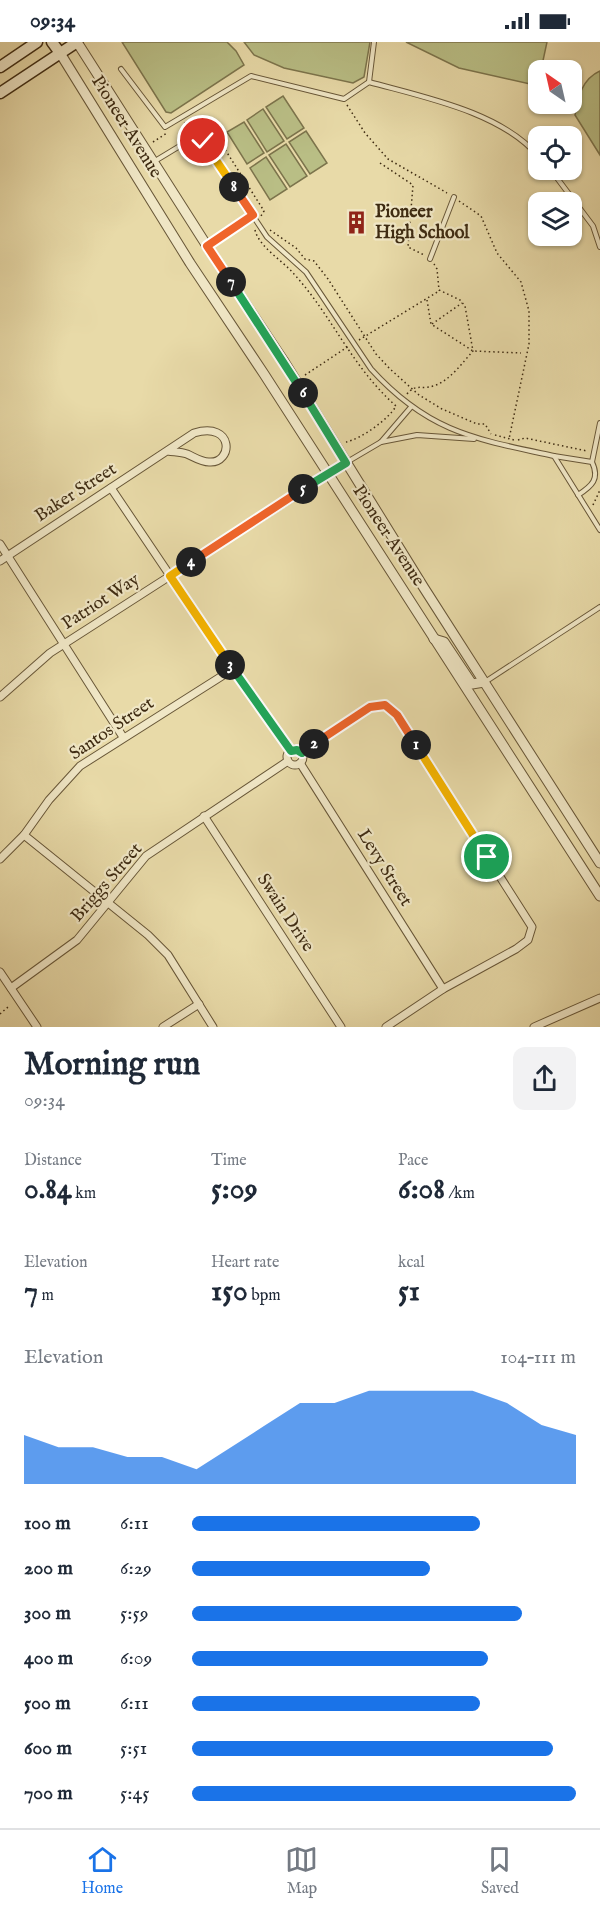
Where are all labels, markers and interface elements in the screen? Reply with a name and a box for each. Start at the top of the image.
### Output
text: 09:34 [30,7,75,35]
north arrow [528,60,582,114]
map controls [528,60,582,246]
street label: Pioneer Avenue [85,72,167,182]
pin [177,115,228,166]
icon: check [186,124,219,157]
button: locate [528,126,582,180]
pin: 8 [219,172,249,202]
text: 8 [231,177,237,197]
button: layers [528,192,582,246]
place label: Pioneer High School [375,201,470,245]
building icon: Pioneer High School [344,209,370,235]
pin: 7 [216,267,246,297]
text: 7 [227,272,235,292]
pin: 6 [288,378,318,408]
text: 6 [300,383,306,403]
street label: Baker Street [31,458,121,528]
pin: 5 [288,474,318,504]
text: 5 [300,479,306,499]
street label: Pioneer Avenue [347,481,429,591]
pin: 4 [176,547,206,577]
text: 4 [187,552,195,572]
street label: Patriot Way [58,568,144,636]
pin: 3 [215,650,245,680]
text: 3 [227,655,233,675]
street label: Santos Street [65,692,159,766]
pin: 2 [299,729,329,759]
pin: 1 [401,730,431,760]
text: 2 [310,734,318,754]
text: 1 [413,735,419,755]
street label: Levy Street [351,825,417,911]
pin [461,831,512,882]
street label: Briggs Street [66,839,148,927]
icon: arrive [470,840,503,873]
street label: Swain Drive [251,869,319,957]
text: Morning run [24,1044,200,1086]
button: share [513,1047,576,1110]
text: 09:34 [24,1088,65,1113]
text: Distance [24,1151,82,1171]
text: Time [211,1151,247,1171]
text: Pace [398,1151,428,1171]
text: 0.84 [24,1171,72,1209]
text: 5:09 [211,1171,258,1209]
text: 6:08 [398,1171,445,1209]
text: km [72,1184,96,1204]
text: /km [445,1184,475,1204]
text: Elevation [24,1253,87,1273]
text: Heart rate [211,1253,279,1273]
text: kcal [398,1253,425,1273]
text: 7 [24,1273,38,1311]
text: 150 [211,1273,248,1311]
text: 51 [398,1273,420,1311]
text: m [38,1286,54,1306]
text: bpm [248,1286,281,1306]
text: Elevation [24,1345,103,1370]
text: 104–111 m [500,1345,576,1370]
text: 100 m [24,1511,71,1536]
text: 6:11 [120,1511,149,1536]
text: 200 m [24,1556,73,1581]
text: 6:29 [120,1556,152,1581]
text: 300 m [24,1601,71,1626]
text: 5:59 [120,1601,149,1626]
text: 400 m [24,1646,73,1671]
text: 6:09 [120,1646,152,1671]
text: 500 m [24,1691,71,1716]
text: 6:11 [120,1691,149,1716]
text: 600 m [24,1736,72,1761]
text: 5:51 [120,1736,147,1761]
text: 700 m [24,1781,73,1806]
text: 5:45 [120,1781,150,1806]
tab: Home [81,1843,123,1899]
tab: Map [285,1843,318,1899]
tab: Saved [481,1843,519,1899]

